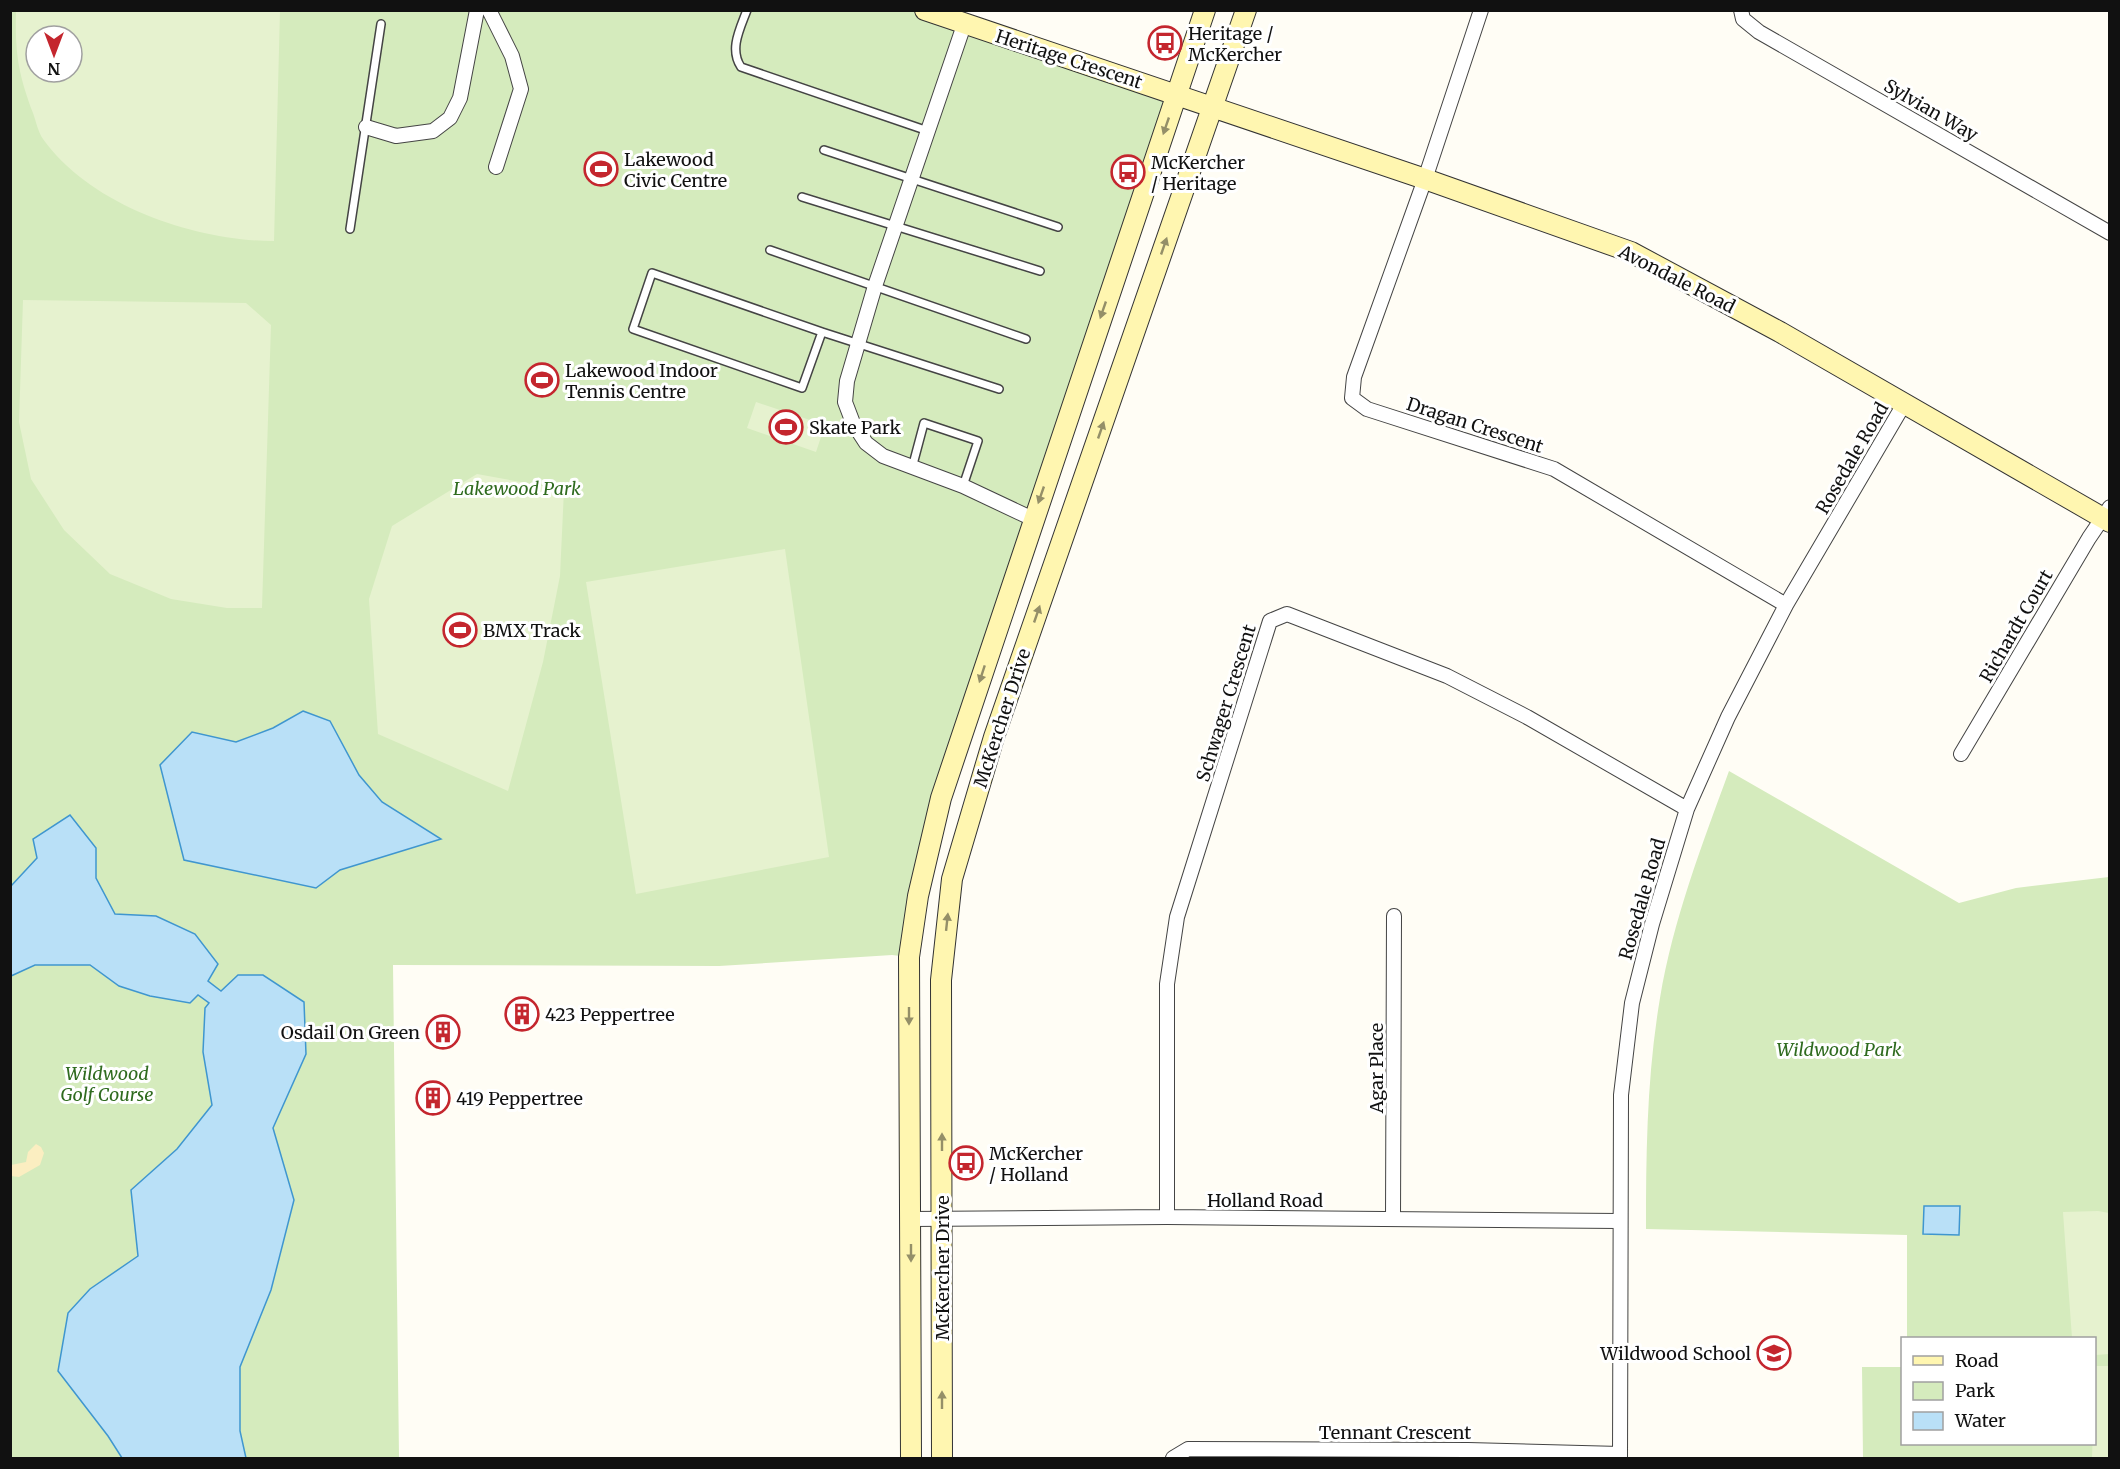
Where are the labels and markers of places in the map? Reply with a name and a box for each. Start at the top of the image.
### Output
place label: Heritage / McKercher [1188,22,1282,66]
bus stop icon: Heritage / McKercher [1147,25,1183,61]
place label: Lakewood Civic Centre [624,148,727,192]
sports icon: Lakewood Civic Centre [583,151,619,187]
place label: McKercher / Heritage [1151,151,1245,195]
bus stop icon: McKercher / Heritage [1110,154,1146,190]
place label: Lakewood Indoor Tennis Centre [565,359,718,403]
sports icon: Lakewood Indoor Tennis Centre [524,362,560,398]
sports icon: Skate Park [768,409,804,445]
place label: Skate Park [809,416,901,439]
sports icon: BMX Track [442,612,478,648]
place label: BMX Track [483,619,581,642]
building icon: 423 Peppertree [504,996,540,1032]
place label: 423 Peppertree [545,1003,675,1026]
building icon: Osdail On Green [425,1014,461,1050]
place label: Osdail On Green [281,1021,420,1044]
building icon: 419 Peppertree [415,1080,451,1116]
place label: 419 Peppertree [456,1087,583,1110]
place label: McKercher / Holland [989,1142,1083,1186]
bus stop icon: McKercher / Holland [948,1145,984,1181]
school or university icon: Wildwood School [1756,1335,1792,1371]
place label: Wildwood School [1599,1342,1751,1365]

